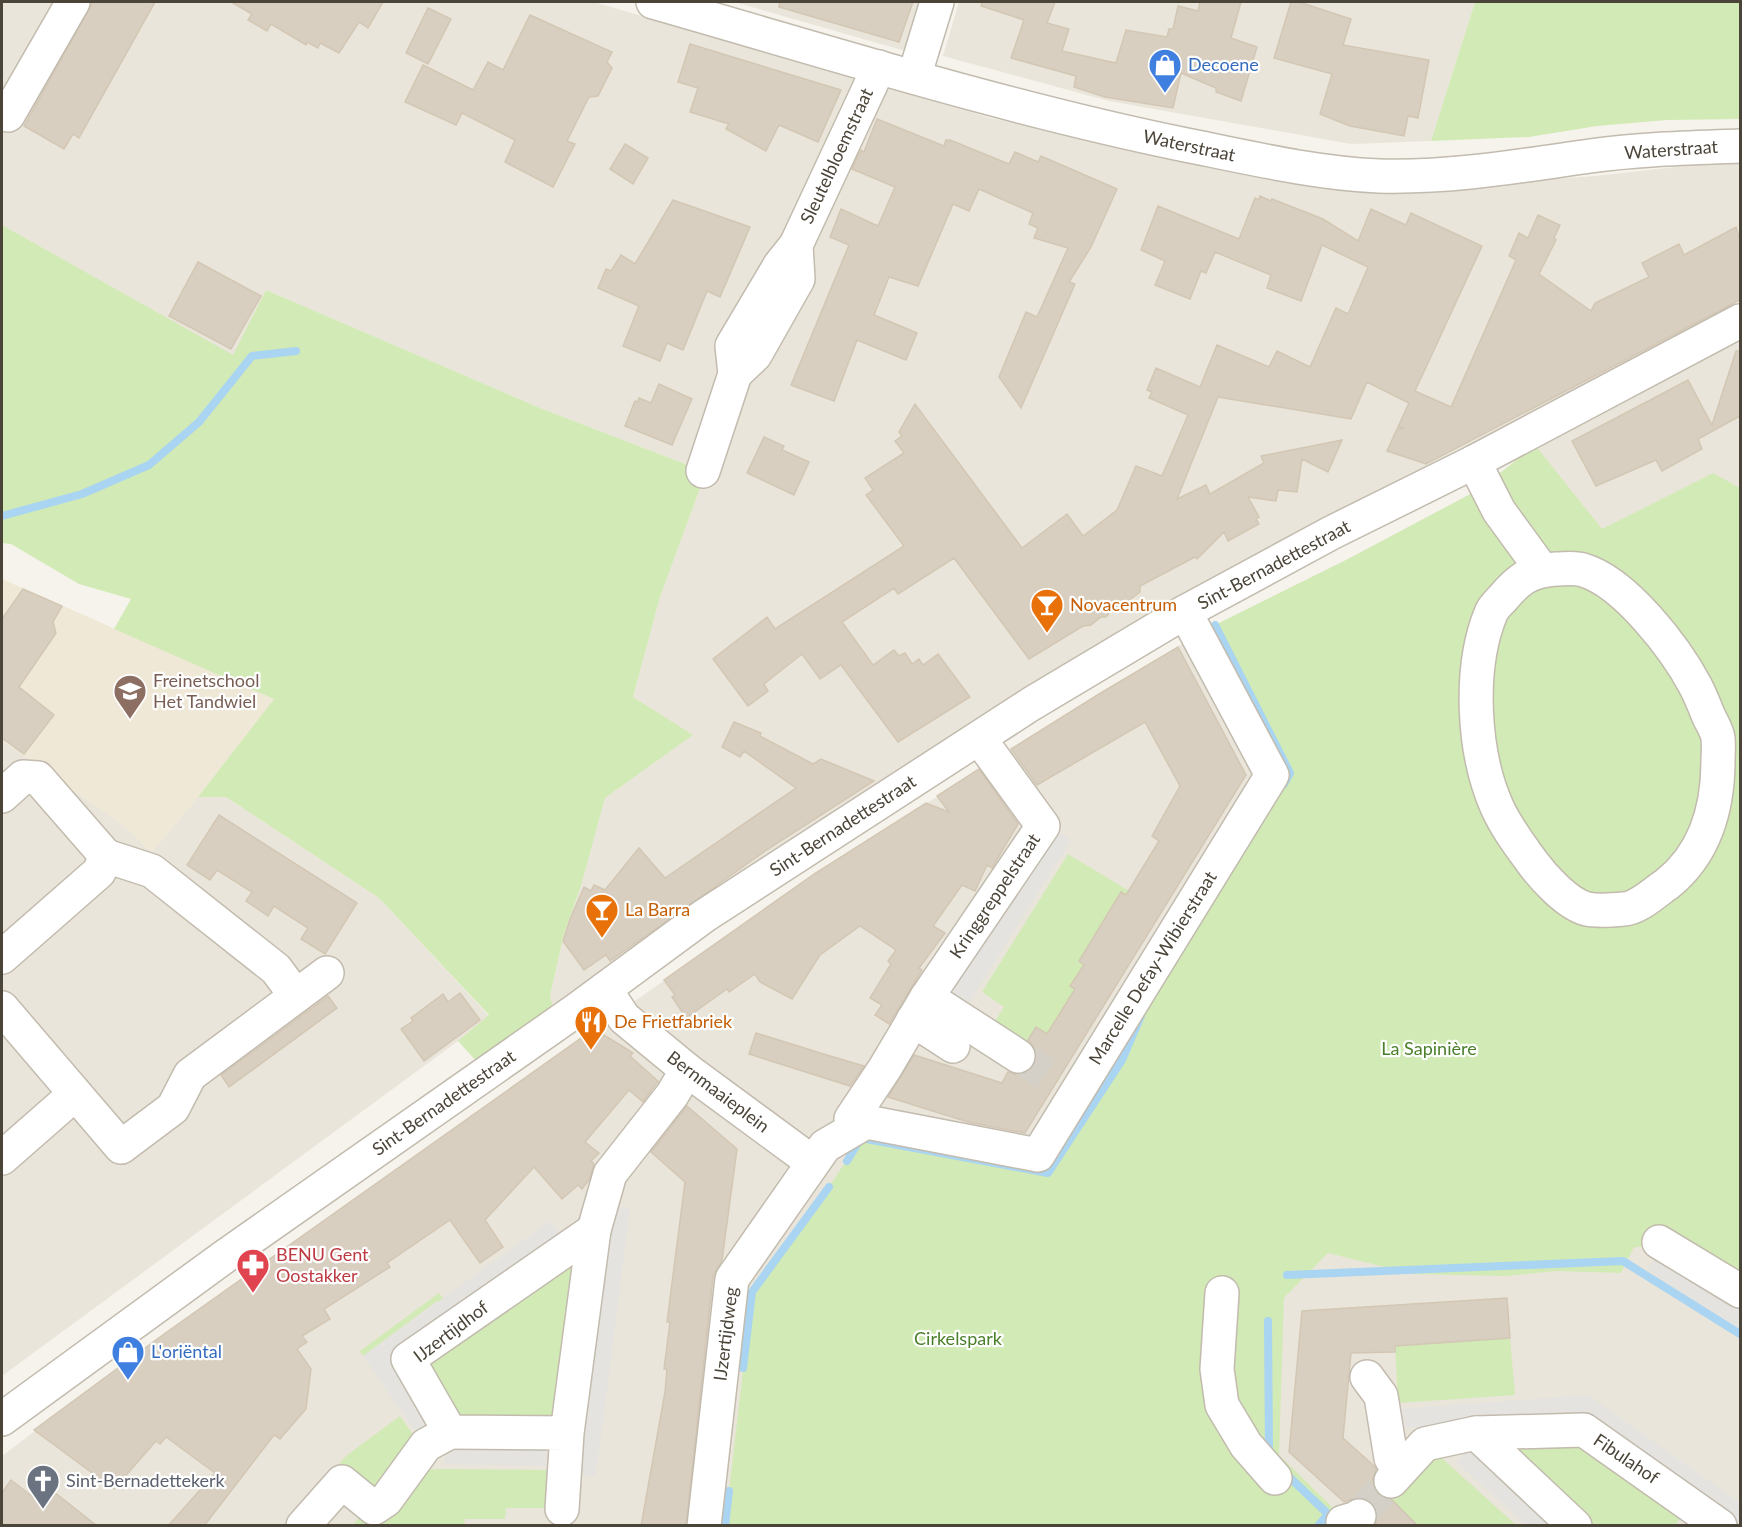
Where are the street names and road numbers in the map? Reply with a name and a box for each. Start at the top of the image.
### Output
street label: Sleutelbloemstraat [795,84,877,227]
street label: Waterstraat [1141,125,1238,166]
street label: Waterstraat [1623,135,1719,163]
street label: Sint-Bernadettestraat [1193,514,1354,614]
street label: Sint-Bernadettestraat [765,769,920,881]
street label: Kringgreppelstraat [944,828,1044,962]
street label: Marcelle Defay-Wibierstraat [1083,866,1221,1068]
street label: Sint-Bernadettestraat [368,1044,520,1160]
street label: Bernmaaieplein [663,1046,774,1137]
street label: IJzertijdweg [708,1286,742,1382]
street label: IJzertijdhof [409,1295,493,1367]
street label: Fibulahof [1590,1428,1664,1488]

